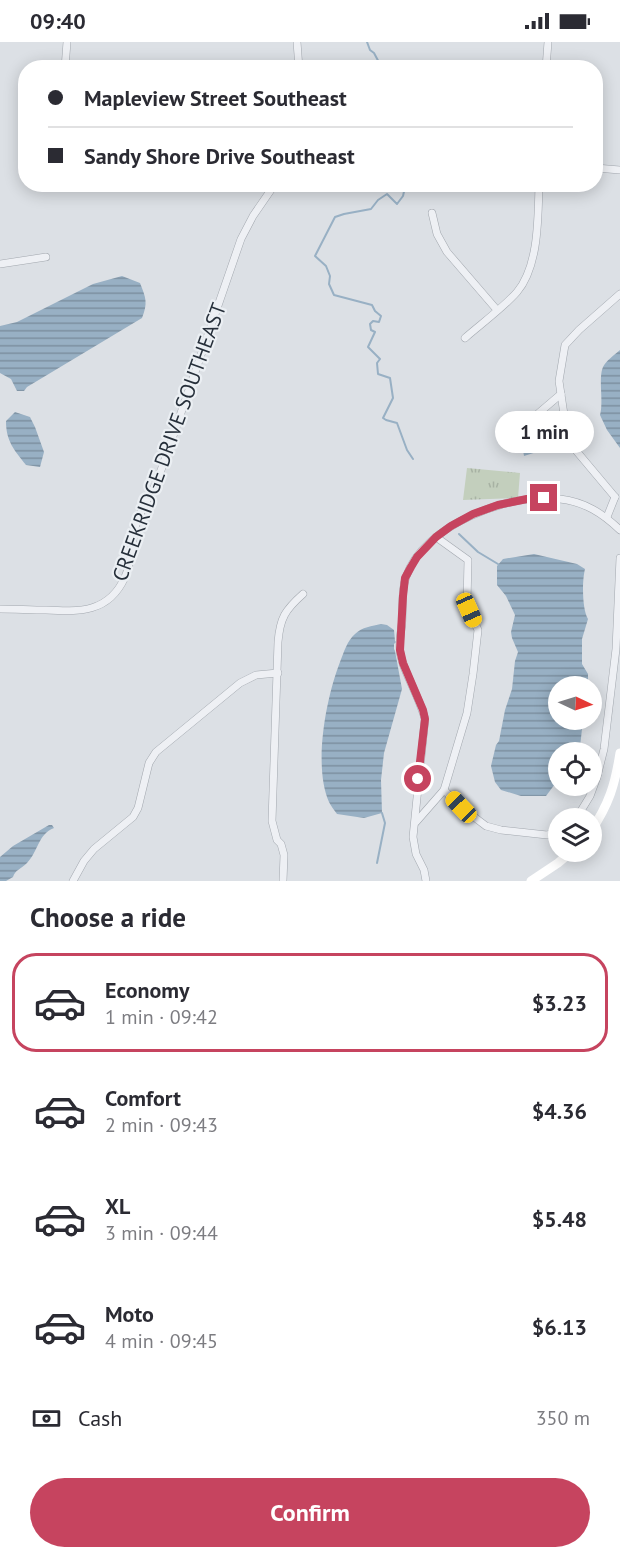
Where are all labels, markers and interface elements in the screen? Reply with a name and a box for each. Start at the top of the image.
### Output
text: 09:40 [30,7,86,35]
text: Mapleview Street Southeast [84,84,347,112]
text: Sandy Shore Drive Southeast [84,142,355,170]
street label: CREEKRIDGE DRIVE SOUTHEAST [106,299,232,585]
callout: 1 min [494,411,594,453]
text: 1 min [520,419,569,445]
route end [530,484,557,511]
car [453,590,485,630]
north arrow [548,676,602,730]
map controls [548,676,602,862]
button: locate [548,742,602,796]
route start [404,765,431,792]
car [442,788,480,826]
button: layers [548,808,602,862]
text: Choose a ride [30,900,186,934]
icon: car [33,976,87,1030]
text: Economy [105,976,189,1004]
text: $3.23 [532,989,587,1017]
text: 1 min · 09:42 [105,1004,218,1030]
icon: car [33,1084,87,1138]
text: Comfort [105,1084,181,1112]
text: $4.36 [532,1097,587,1125]
text: 2 min · 09:43 [105,1112,218,1138]
icon: car [33,1192,87,1246]
text: XL [105,1192,130,1220]
text: $5.48 [532,1205,587,1233]
text: 3 min · 09:44 [105,1220,218,1246]
icon: car [33,1300,87,1354]
text: Moto [105,1300,154,1328]
text: $6.13 [532,1313,587,1341]
text: 4 min · 09:45 [105,1328,218,1354]
icon: cash [30,1402,63,1435]
text: Cash [78,1404,122,1432]
text: 350 m [536,1405,590,1431]
button: Confirm [30,1478,590,1547]

